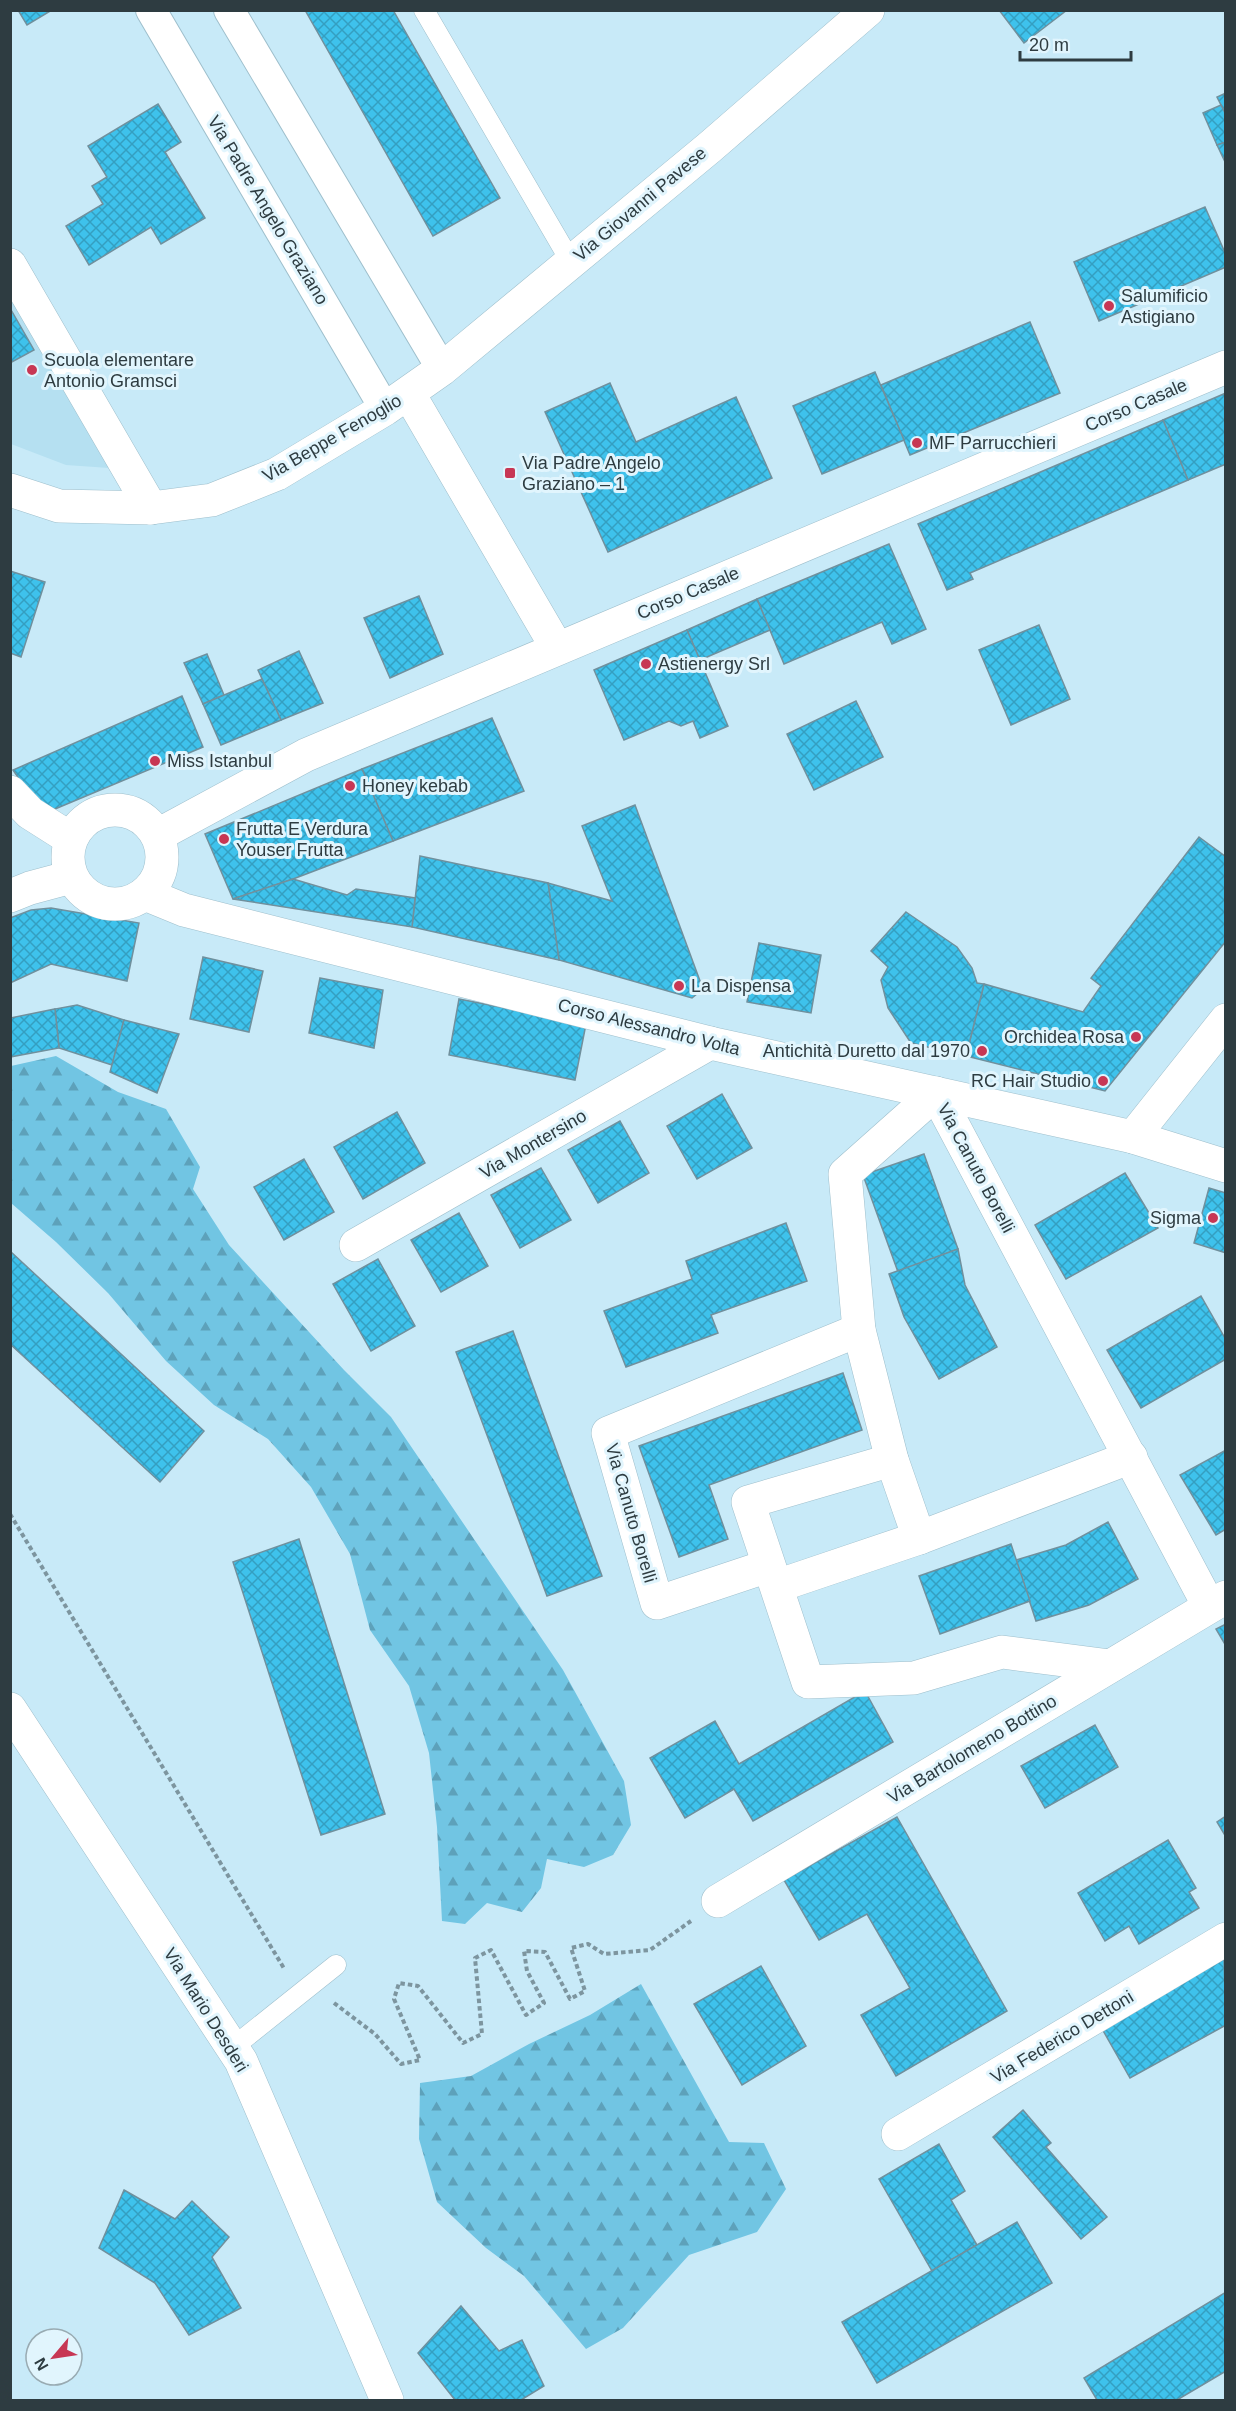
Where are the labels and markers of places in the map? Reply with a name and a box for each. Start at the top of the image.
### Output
place label: Salumificio Astigiano [1121,286,1208,327]
marker: Salumificio Astigiano [1102,299,1116,313]
place label: Scuola elementare Antonio Gramsci [44,350,194,391]
marker: Scuola elementare Antonio Gramsci [25,363,39,377]
place label: MF Parrucchieri [929,433,1056,453]
marker: MF Parrucchieri [910,436,924,450]
place label: Via Padre Angelo Graziano – 1 [522,453,661,494]
marker: Via Padre Angelo Graziano – 1 [503,466,517,480]
place label: Astienergy Srl [658,654,770,674]
marker: Astienergy Srl [639,657,653,671]
place label: Miss Istanbul [167,751,272,771]
marker: Miss Istanbul [148,754,162,768]
place label: Honey kebab [362,776,468,796]
marker: Honey kebab [343,779,357,793]
place label: Frutta E Verdura Youser Frutta [236,819,369,860]
marker: Frutta E Verdura Youser Frutta [217,832,231,846]
place label: La Dispensa [691,976,792,996]
marker: La Dispensa [672,979,686,993]
place label: Orchidea Rosa [1004,1027,1125,1047]
marker: Orchidea Rosa [1129,1030,1143,1044]
place label: Antichità Duretto dal 1970 [763,1041,970,1061]
marker: Antichità Duretto dal 1970 [975,1044,989,1058]
place label: RC Hair Studio [971,1071,1091,1091]
marker: RC Hair Studio [1096,1074,1110,1088]
place label: Sigma [1150,1208,1202,1228]
marker: Sigma [1206,1211,1220,1225]

